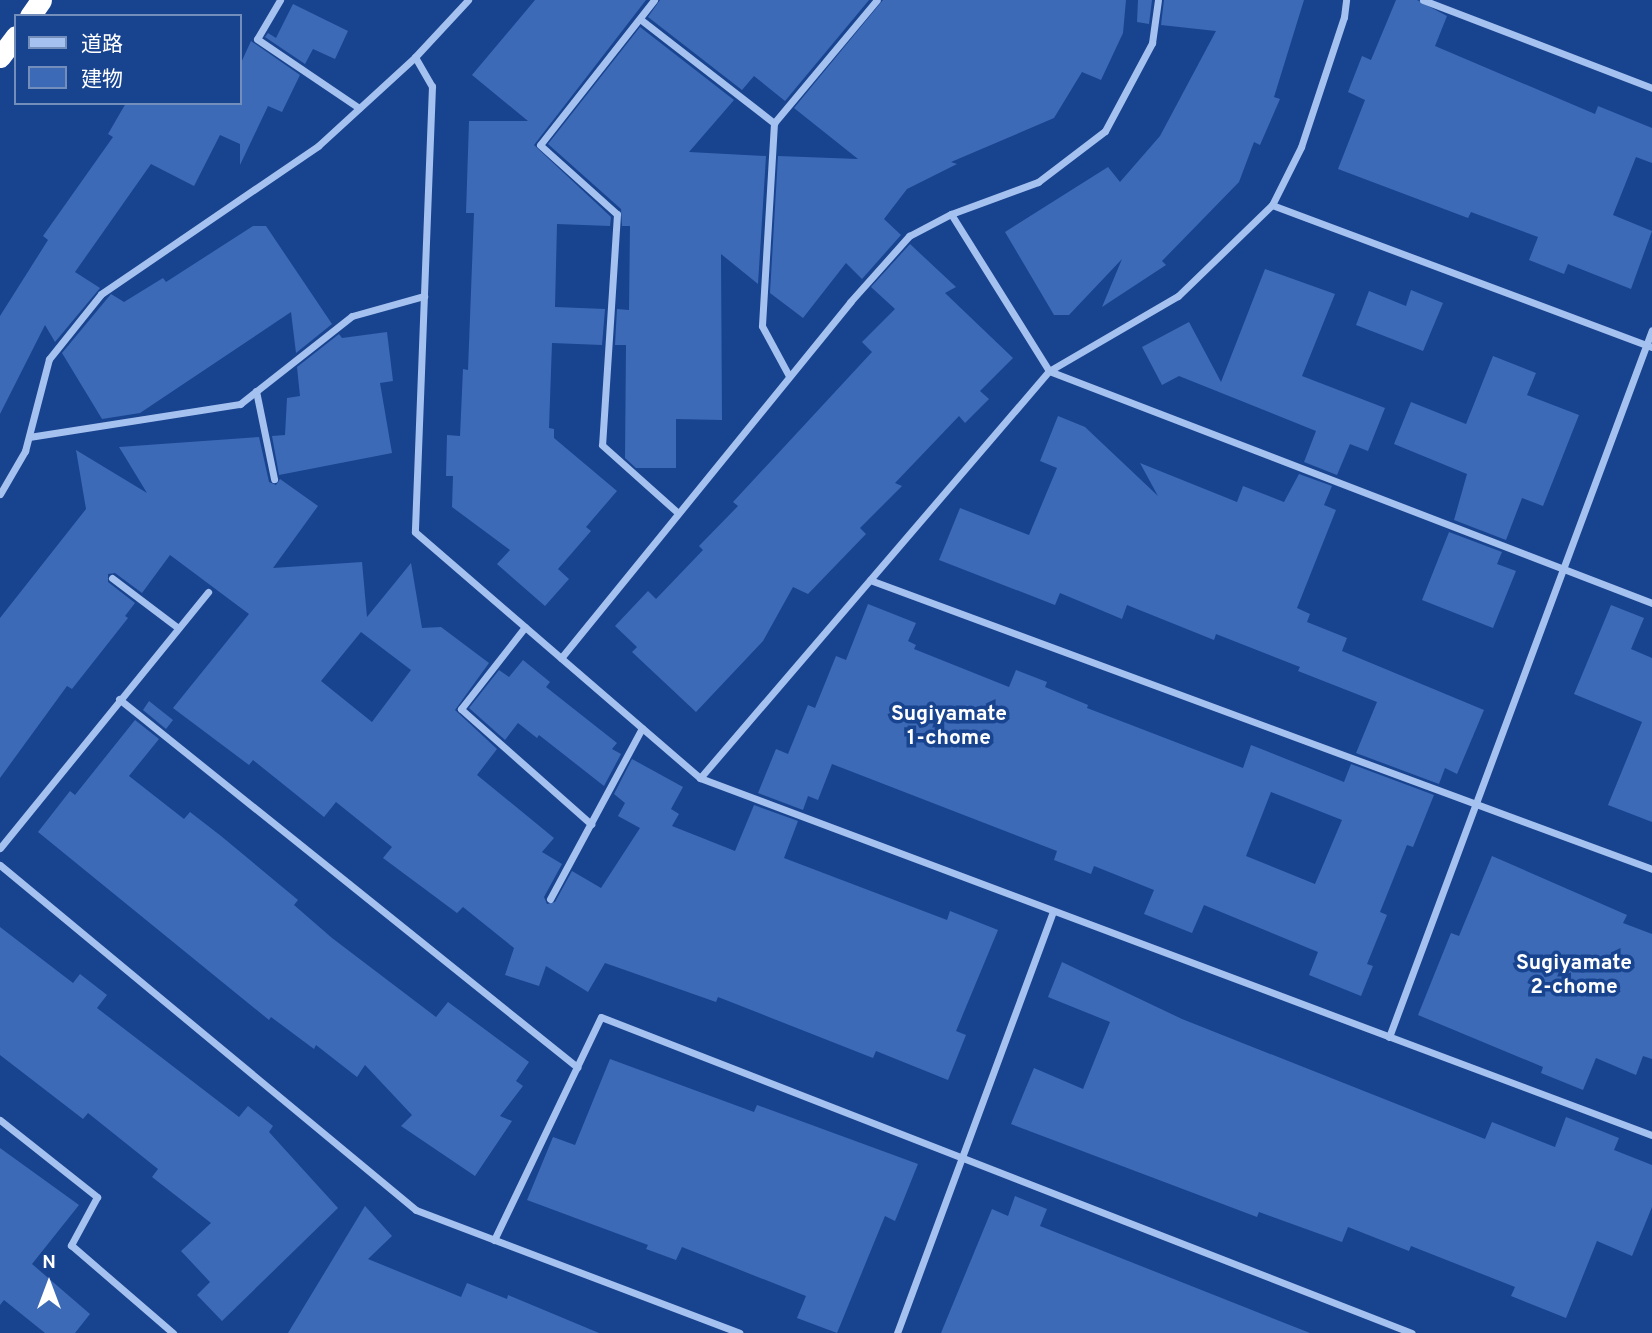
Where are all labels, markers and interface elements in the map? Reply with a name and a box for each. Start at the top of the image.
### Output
legend [14,14,242,105]
text: 道路 [81,32,123,59]
text: 建物 [81,67,123,94]
district label: Sugiyamate 1-chome [891,702,1007,752]
district label: Sugiyamate 2-chome [1516,951,1632,1001]
north arrow [14,1249,84,1319]
text: N [42,1251,56,1275]

